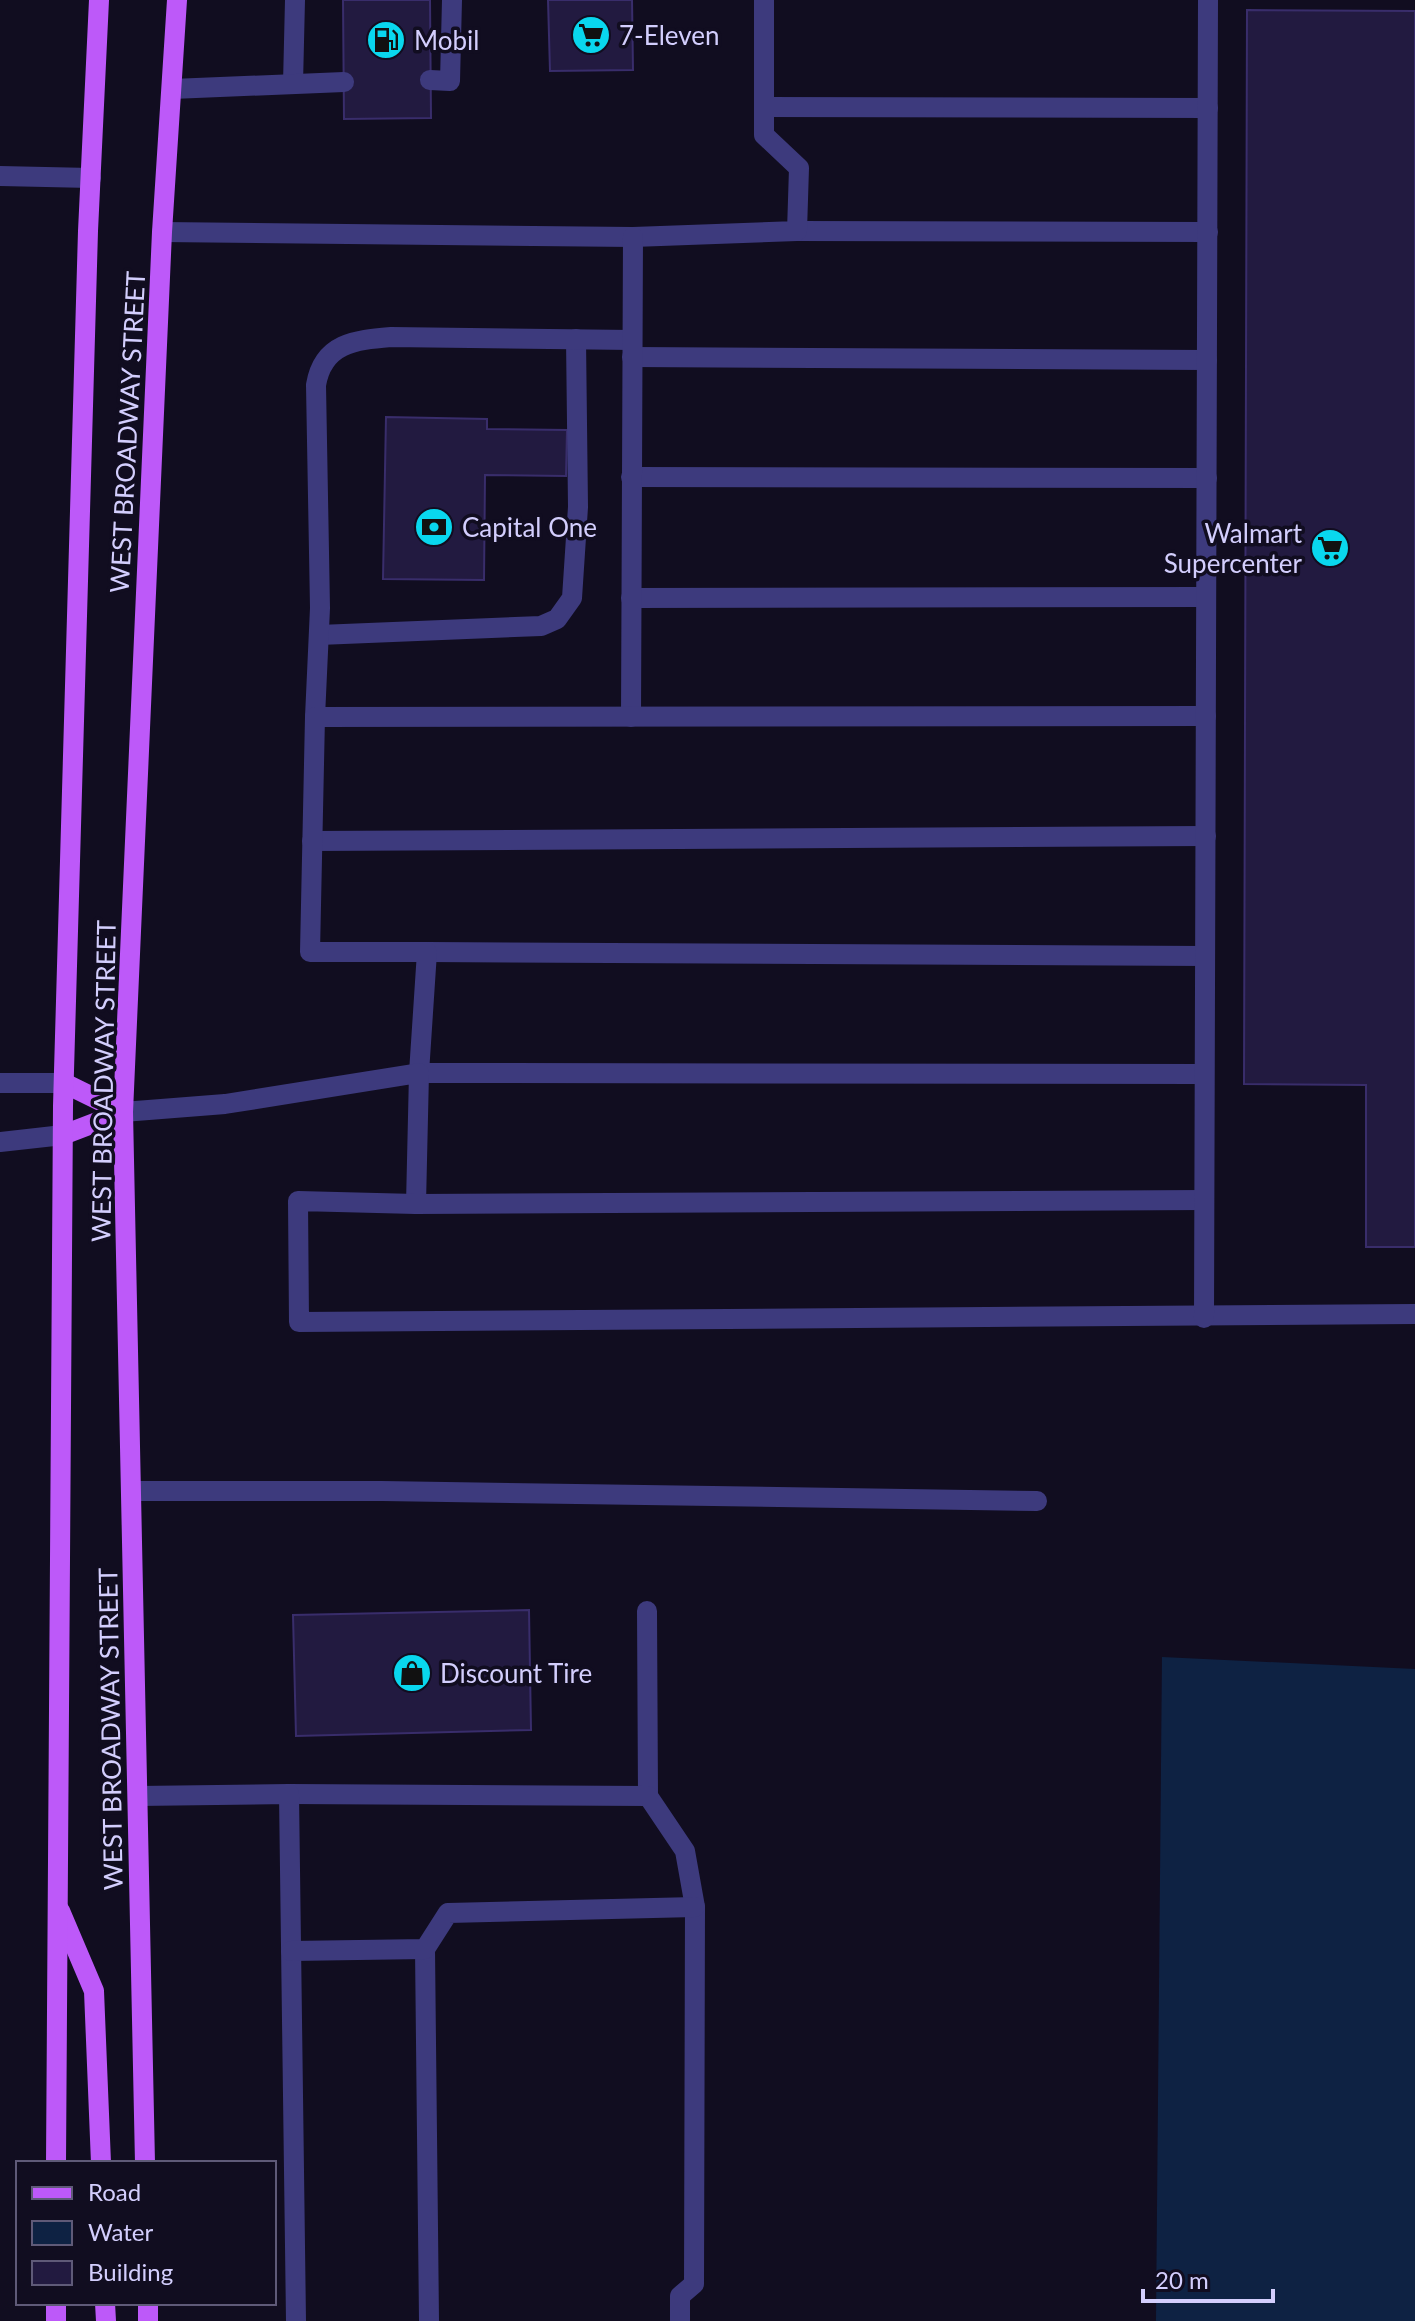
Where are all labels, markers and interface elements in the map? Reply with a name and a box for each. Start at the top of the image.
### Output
supermarket icon: 7-Eleven [570,14,612,56]
fuel station icon: Mobil [365,19,407,61]
place label: 7-Eleven [619,19,720,51]
place label: Mobil [414,24,479,56]
street label: WEST BROADWAY STREET [103,270,151,594]
bank icon: Capital One [413,506,455,548]
place label: Capital One [462,511,597,543]
place label: Walmart Supercenter [1164,517,1303,579]
supermarket icon: Walmart Supercenter [1309,527,1351,569]
street label: WEST BROADWAY STREET [84,920,122,1242]
street label: WEST BROADWAY STREET [91,1568,129,1890]
shop icon: Discount Tire [391,1652,433,1694]
place label: Discount Tire [440,1657,592,1689]
legend [16,2161,276,2305]
text: Road [88,2177,141,2206]
text: Water [88,2217,153,2246]
scale bar [1143,2253,1273,2303]
text: Building [88,2257,173,2286]
text: 20 m [1155,2265,1209,2294]

